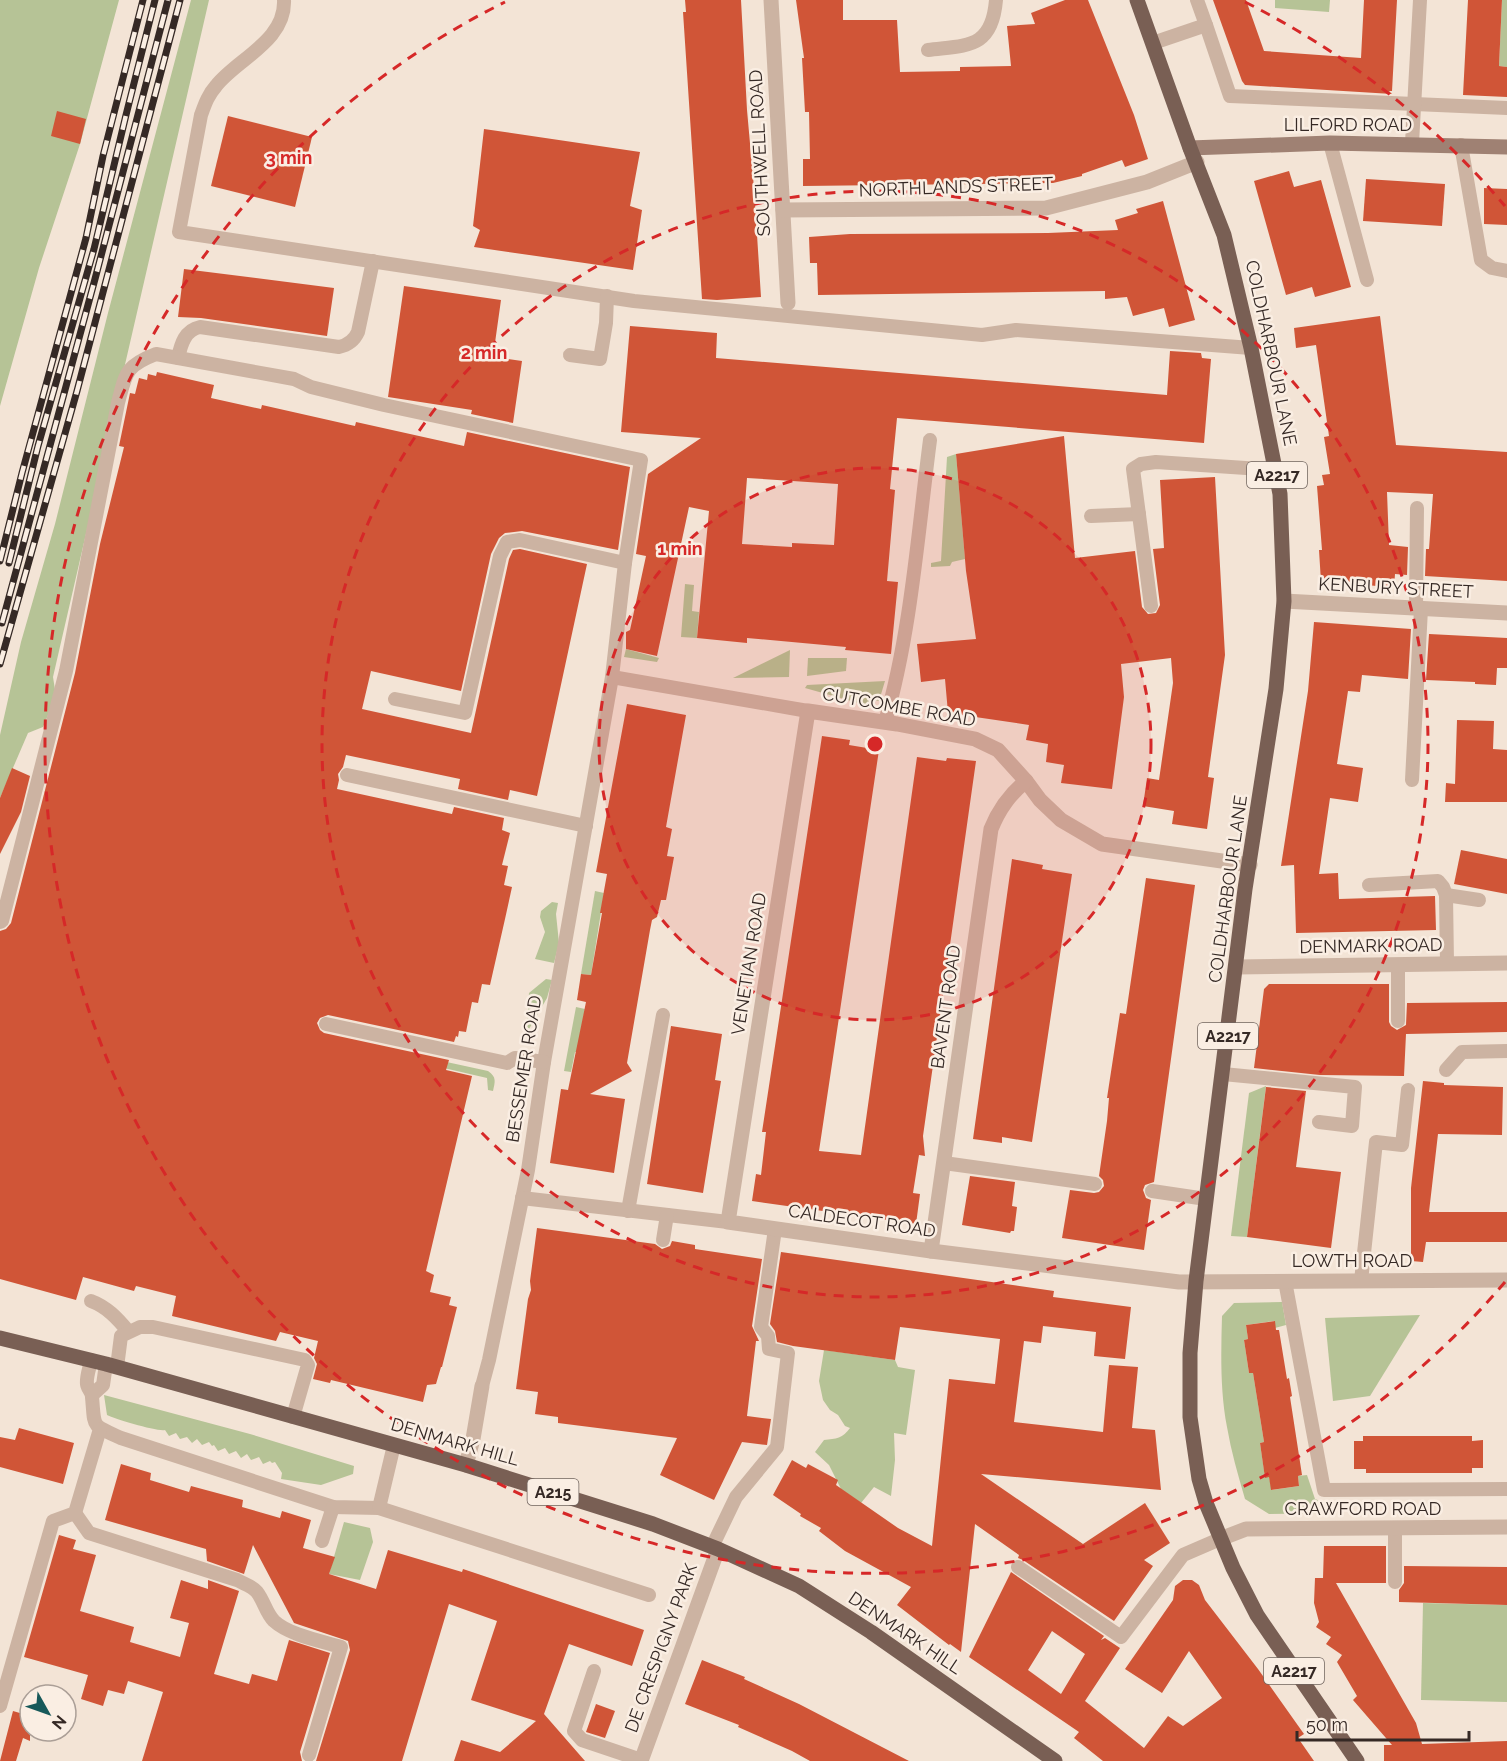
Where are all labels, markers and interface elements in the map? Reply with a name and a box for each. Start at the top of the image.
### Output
street label: SOUTHWELL ROAD [745,69,774,237]
street label: LILFORD ROAD [1284,114,1412,135]
text: 3 min [266,147,312,168]
street label: NORTHLANDS STREET [858,173,1054,200]
street label: COLDHARBOUR LANE [1242,258,1301,448]
text: 2 min [461,342,507,363]
road number: A2217 [1247,462,1307,488]
text: 1 min [657,538,703,559]
street label: KENBURY STREET [1318,573,1474,602]
street label: CUTCOMBE ROAD [821,683,978,730]
centre of rings [865,734,885,754]
street label: COLDHARBOUR LANE [1204,794,1251,984]
street label: VENETIAN ROAD [727,891,770,1037]
street label: DENMARK ROAD [1299,934,1443,957]
street label: BAVENT ROAD [926,944,965,1070]
street label: BESSEMER ROAD [502,994,546,1144]
road number: A2217 [1198,1023,1258,1049]
street label: CALDECOT ROAD [787,1200,937,1241]
street label: LOWTH ROAD [1292,1250,1412,1271]
street label: DENMARK HILL [389,1413,522,1470]
road number: A215 [528,1479,578,1505]
street label: CRAWFORD ROAD [1285,1498,1442,1519]
street label: DE CRESPIGNY PARK [620,1560,701,1735]
street label: DENMARK HILL [845,1587,966,1679]
road number: A2217 [1264,1658,1324,1684]
north arrow [18,1683,78,1743]
scale bar [1297,1704,1470,1742]
text: N [48,1712,70,1733]
text: 50 m [1306,1714,1348,1735]

